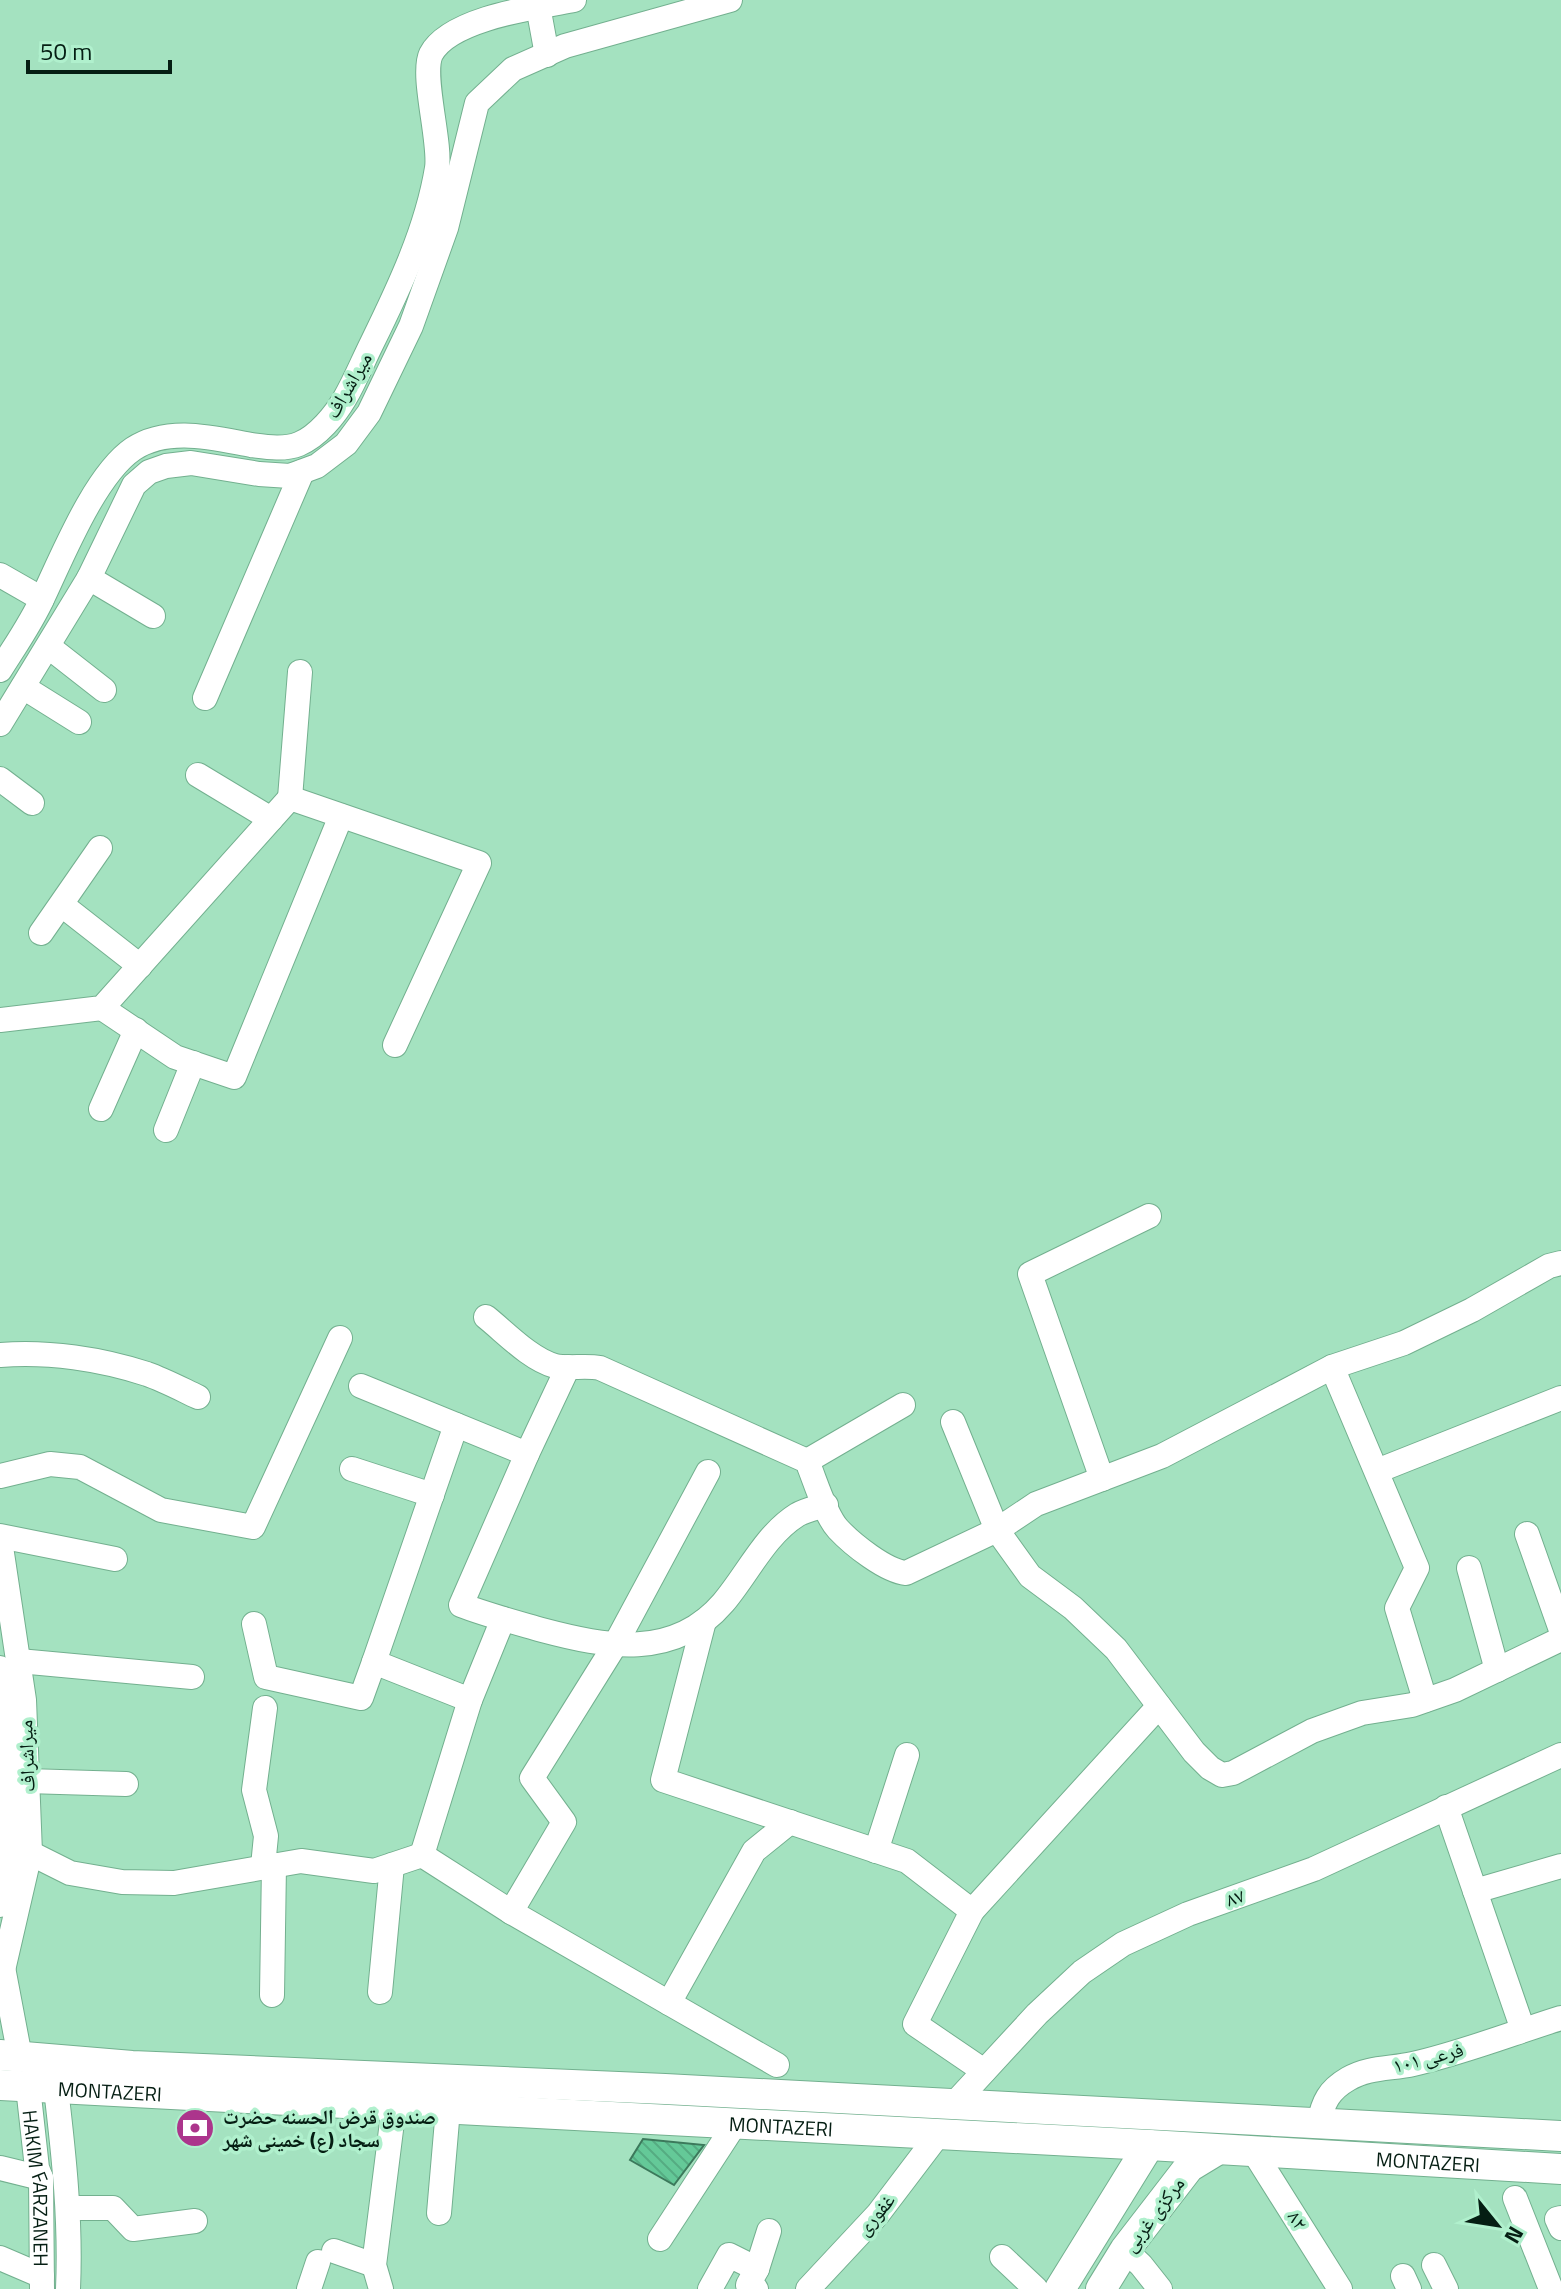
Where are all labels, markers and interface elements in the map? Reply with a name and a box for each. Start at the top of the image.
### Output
scale bar [28,24,170,74]
text: 50 m [40,33,92,69]
street label: میراشراف [317,346,379,424]
street label: میراشراف [9,1719,43,1793]
street label: ۸۷ [1221,1879,1249,1915]
street label: فرعی ۱۰۱ [1389,2033,1467,2081]
street label: MONTAZERI [57,2073,163,2109]
place label: صندوق قرض الحسنه حضرت سجاد (ع) خمینی شهر [222,2101,436,2155]
bank icon: صندوق قرض الحسنه حضرت سجاد (ع) خمینی شهر [174,2107,216,2149]
street label: HAKIM FARZANEH [15,2108,57,2267]
street label: MONTAZERI [728,2108,834,2144]
street label: MONTAZERI [1375,2143,1481,2180]
street label: مرکزی غربی [1114,2170,1192,2258]
north arrow [1457,2185,1537,2265]
street label: غفوری [848,2186,902,2242]
street label: ۸۲ [1280,2204,1316,2236]
text: N [1496,2220,1533,2250]

